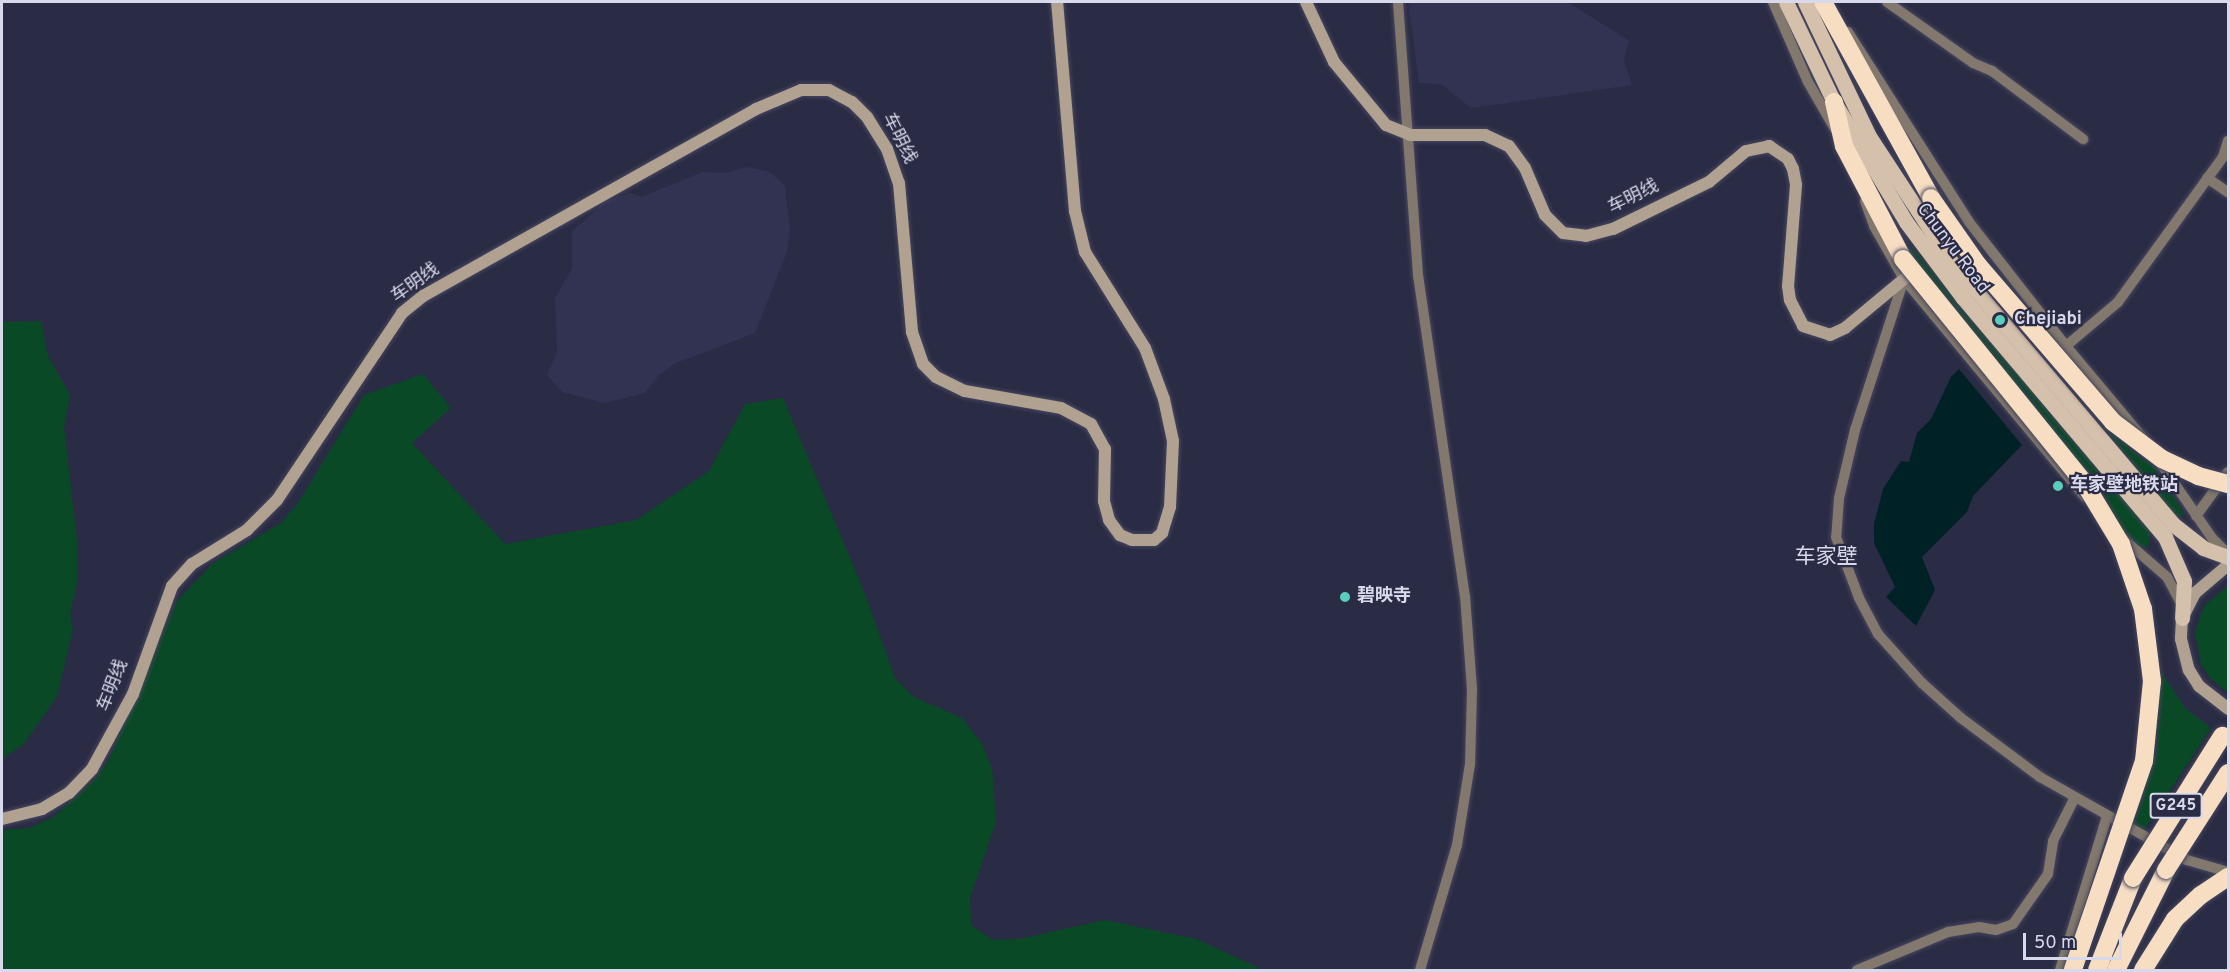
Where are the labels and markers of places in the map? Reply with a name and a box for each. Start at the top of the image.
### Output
place label: Chejiabi [2014,309,2082,331]
marker: Chejiabi [1991,311,2009,329]
place label: 车家壁地铁站 [2070,475,2178,497]
marker: 车家壁地铁站 [2051,479,2065,493]
place label: 碧映寺 [1357,586,1411,608]
marker: 碧映寺 [1338,590,1352,604]

